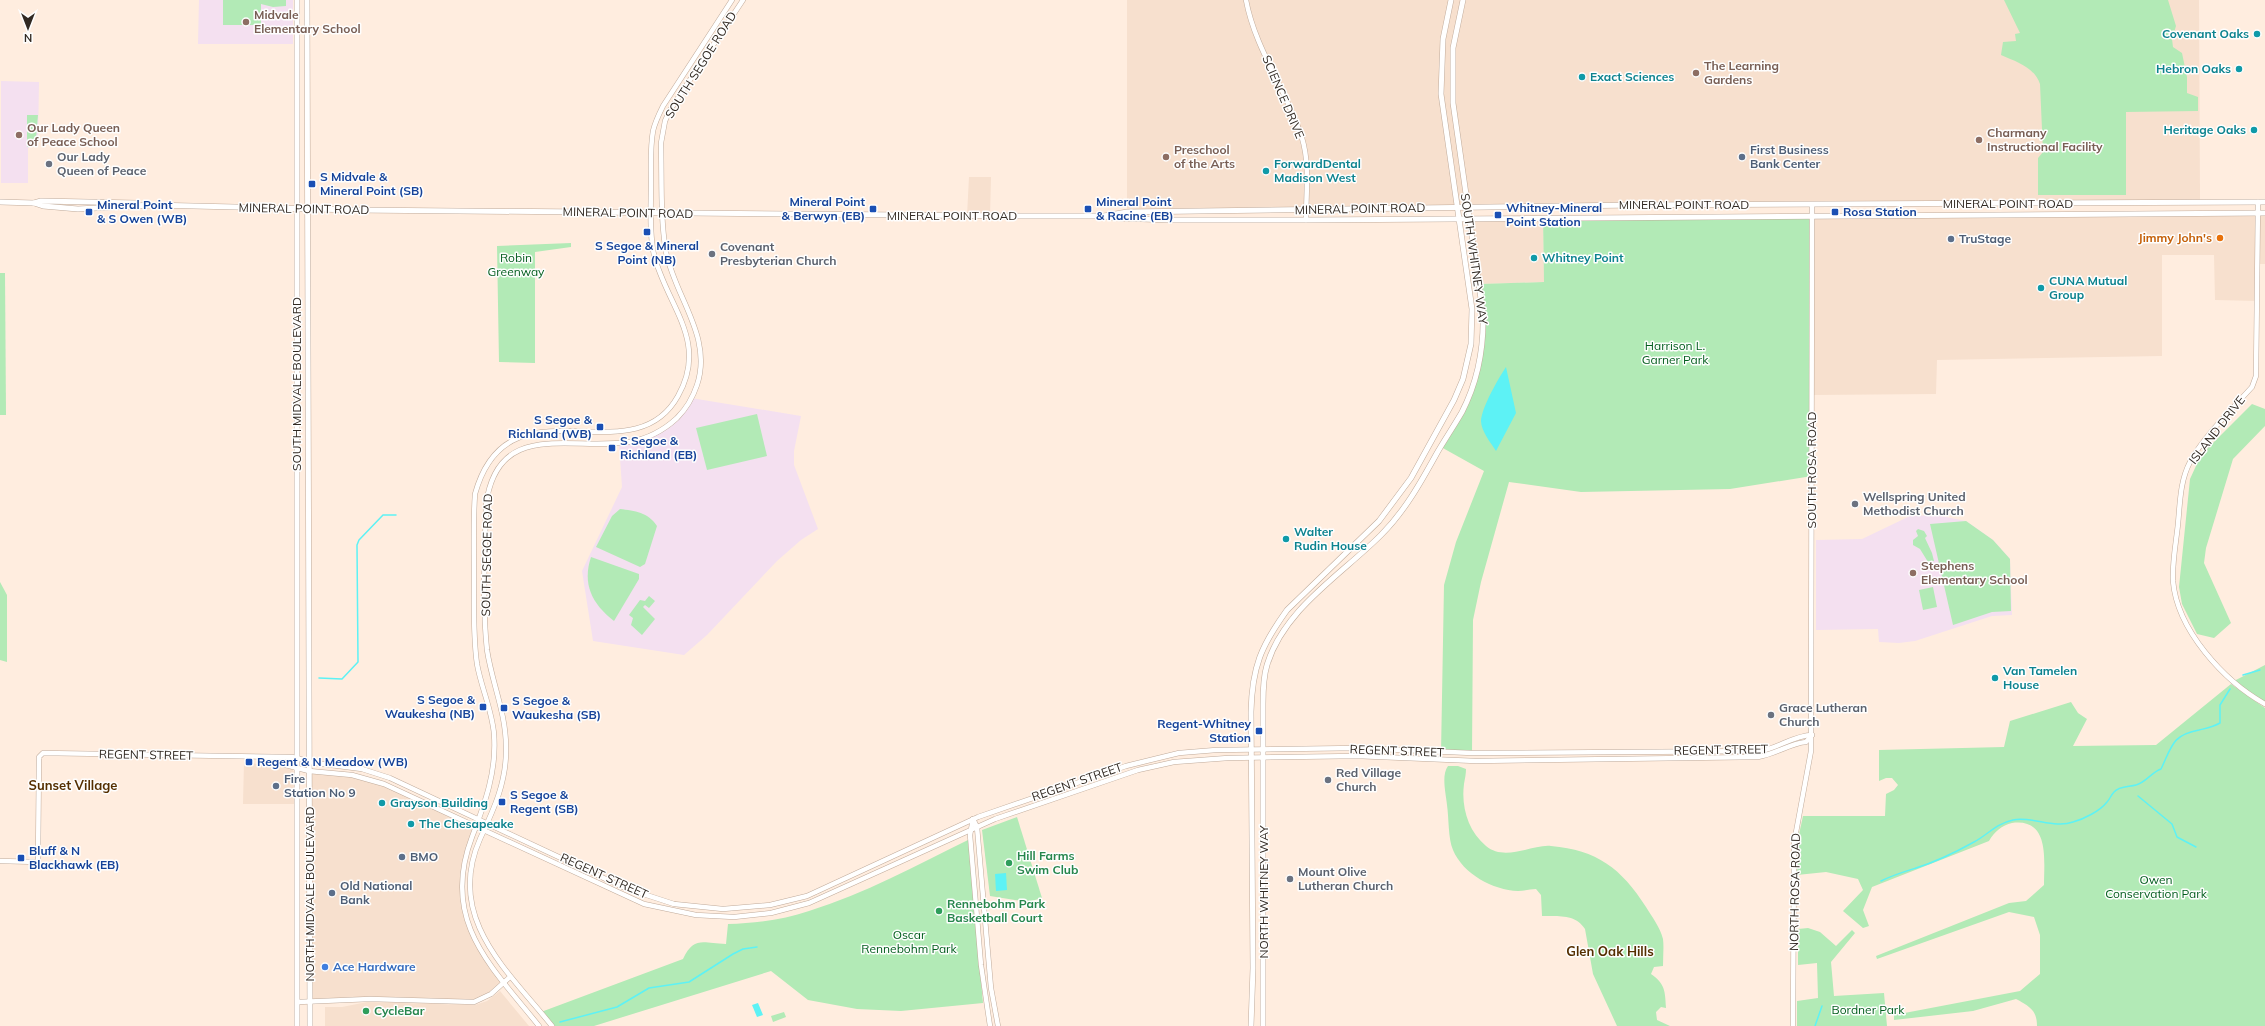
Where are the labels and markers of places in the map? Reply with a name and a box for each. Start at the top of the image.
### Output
place label: Midvale Elementary School [254,7,361,36]
marker: Midvale Elementary School [241,17,251,27]
place label: Covenant Oaks [2162,26,2249,41]
marker: Covenant Oaks [2252,29,2262,39]
place label: The Learning Gardens [1704,58,1779,87]
place label: Hebron Oaks [2156,61,2231,76]
marker: Hebron Oaks [2234,64,2244,74]
marker: The Learning Gardens [1691,68,1701,78]
place label: Exact Sciences [1590,69,1674,84]
marker: Exact Sciences [1577,72,1587,82]
place label: Our Lady Queen of Peace School [27,120,120,149]
place label: Heritage Oaks [2164,122,2246,137]
place label: Charmany Instructional Facility [1987,125,2103,154]
marker: Heritage Oaks [2249,125,2259,135]
marker: Our Lady Queen of Peace School [14,130,24,140]
marker: Charmany Instructional Facility [1974,135,1984,145]
place label: Preschool of the Arts [1174,142,1235,171]
place label: First Business Bank Center [1750,142,1829,171]
place label: Our Lady Queen of Peace [57,149,147,178]
marker: Preschool of the Arts [1161,152,1171,162]
marker: First Business Bank Center [1737,152,1747,162]
place label: ForwardDental Madison West [1274,156,1361,185]
marker: Our Lady Queen of Peace [44,159,54,169]
marker: ForwardDental Madison West [1261,166,1271,176]
place label: S Midvale & Mineral Point (SB) [320,169,423,198]
marker: S Midvale & Mineral Point (SB) [307,179,317,189]
place label: Mineral Point & Berwyn (EB) [782,194,865,223]
place label: Mineral Point & Racine (EB) [1096,194,1174,223]
place label: Mineral Point & S Owen (WB) [97,197,187,226]
place label: Whitney-Mineral Point Station [1506,200,1602,229]
marker: Mineral Point & Berwyn (EB) [868,204,878,214]
marker: Mineral Point & Racine (EB) [1083,204,1093,214]
place label: Rosa Station [1843,204,1917,219]
marker: Mineral Point & S Owen (WB) [84,207,94,217]
marker: Rosa Station [1830,207,1840,217]
marker: Whitney-Mineral Point Station [1493,210,1503,220]
marker: S Segoe & Mineral Point (NB) [642,227,652,237]
place label: Jimmy John's [2138,230,2212,245]
place label: TruStage [1959,231,2011,246]
marker: Jimmy John's [2215,233,2225,243]
marker: TruStage [1946,234,1956,244]
place label: S Segoe & Mineral Point (NB) [595,238,699,267]
place label: Covenant Presbyterian Church [720,239,836,268]
marker: Covenant Presbyterian Church [707,249,717,259]
place label: Whitney Point [1542,250,1624,265]
marker: Whitney Point [1529,253,1539,263]
place label: CUNA Mutual Group [2049,273,2127,302]
marker: CUNA Mutual Group [2036,283,2046,293]
place label: S Segoe & Richland (WB) [508,412,593,441]
marker: S Segoe & Richland (WB) [595,422,605,432]
place label: S Segoe & Richland (EB) [620,433,697,462]
marker: S Segoe & Richland (EB) [607,443,617,453]
place label: Wellspring United Methodist Church [1863,489,1966,518]
marker: Wellspring United Methodist Church [1850,499,1860,509]
place label: Walter Rudin House [1294,524,1367,553]
marker: Walter Rudin House [1281,534,1291,544]
place label: Stephens Elementary School [1921,558,2028,587]
marker: Stephens Elementary School [1908,568,1918,578]
place label: Van Tamelen House [2002,663,2077,692]
marker: Van Tamelen House [1990,673,2000,683]
place label: S Segoe & Waukesha (NB) [385,692,476,721]
place label: S Segoe & Waukesha (SB) [512,693,601,722]
place label: Grace Lutheran Church [1779,700,1867,729]
marker: S Segoe & Waukesha (NB) [478,702,488,712]
marker: S Segoe & Waukesha (SB) [499,703,509,713]
marker: Grace Lutheran Church [1766,710,1776,720]
place label: Regent-Whitney Station [1157,716,1251,745]
marker: Regent-Whitney Station [1254,726,1264,736]
place label: Regent & N Meadow (WB) [257,754,408,769]
marker: Regent & N Meadow (WB) [244,757,254,767]
place label: Red Village Church [1336,765,1402,794]
place label: Fire Station No 9 [284,771,356,800]
marker: Red Village Church [1323,775,1333,785]
marker: Fire Station No 9 [271,781,281,791]
place label: S Segoe & Regent (SB) [510,787,579,816]
place label: Grayson Building [390,795,488,810]
marker: S Segoe & Regent (SB) [497,797,507,807]
marker: Grayson Building [377,798,387,808]
place label: The Chesapeake [419,816,514,831]
marker: The Chesapeake [406,819,416,829]
place label: Bluff & N Blackhawk (EB) [29,843,120,872]
place label: Hill Farms Swim Club [1017,848,1078,877]
place label: BMO [410,849,438,864]
marker: BMO [397,852,407,862]
marker: Bluff & N Blackhawk (EB) [16,853,26,863]
marker: Hill Farms Swim Club [1004,858,1014,868]
place label: Mount Olive Lutheran Church [1298,864,1393,893]
marker: Mount Olive Lutheran Church [1285,874,1295,884]
place label: Old National Bank [340,878,412,907]
marker: Old National Bank [327,888,337,898]
place label: Rennebohm Park Basketball Court [947,896,1046,925]
marker: Rennebohm Park Basketball Court [934,906,944,916]
place label: Ace Hardware [333,959,416,974]
marker: Ace Hardware [320,962,330,972]
place label: CycleBar [374,1003,425,1018]
marker: CycleBar [361,1006,371,1016]

